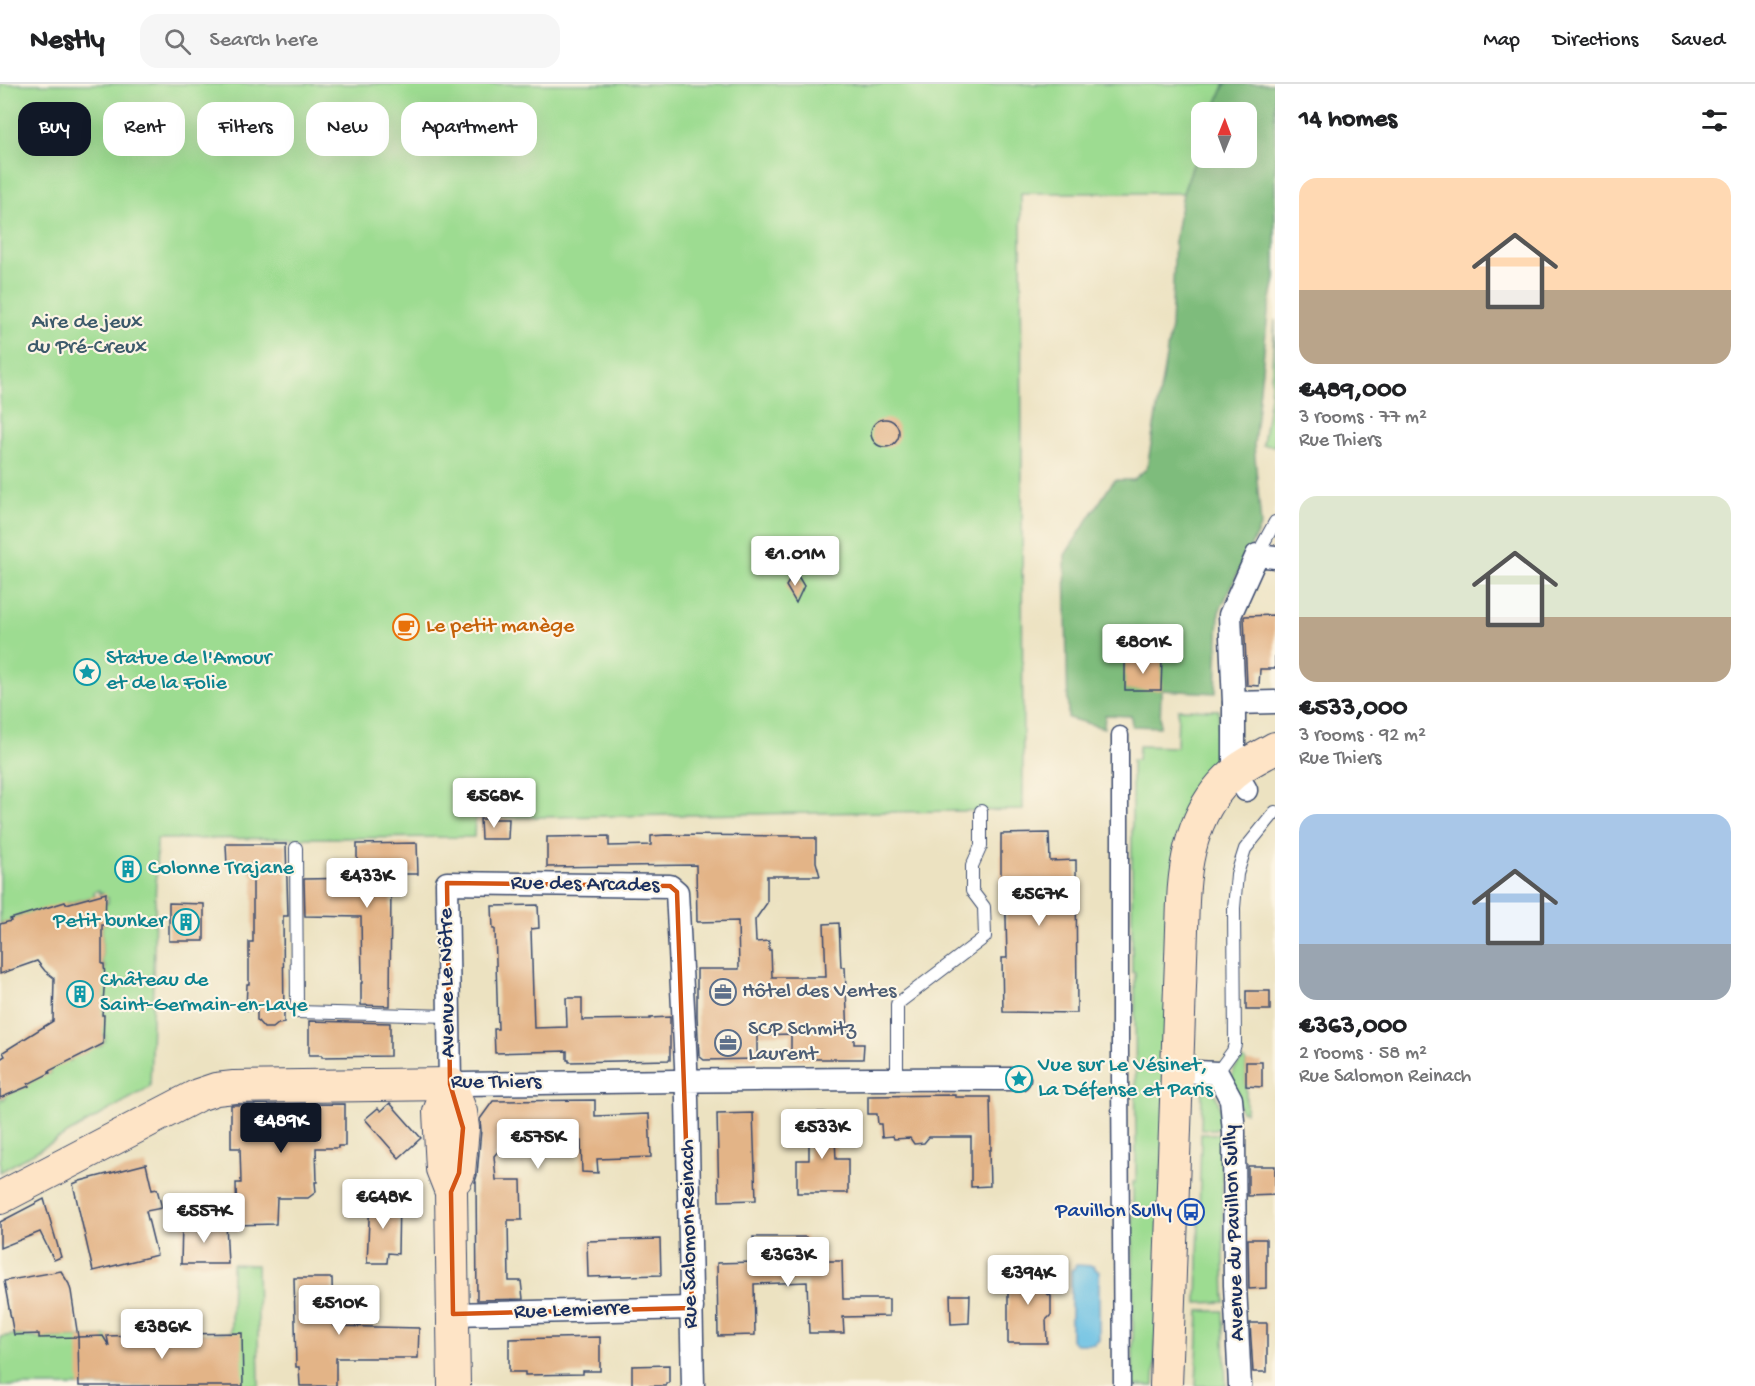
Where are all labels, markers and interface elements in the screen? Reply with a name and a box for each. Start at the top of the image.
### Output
search box [140,14,560,68]
text: Nestly [30,25,104,58]
icon: search [161,25,194,58]
text: Search here [209,28,318,54]
text: Map [1483,29,1520,54]
text: Directions [1553,29,1638,54]
text: Saved [1671,29,1725,54]
chip: Buy [18,102,91,156]
chip: Rent [103,102,185,156]
chip: Filters [197,102,294,156]
chip: New [306,102,389,156]
chip: Apartment [401,102,537,156]
north arrow [1191,102,1257,168]
map controls [1191,102,1257,168]
icon: filters [1698,104,1731,137]
text: 14 homes [1299,105,1397,136]
icon: home [1461,217,1569,325]
park label: Aire de jeux du Pré-Creux [27,310,147,361]
text: €489,000 [1299,376,1407,407]
text: 3 rooms · 77 m² [1299,407,1427,430]
text: Rue Thiers [1299,430,1381,453]
icon: home [1461,535,1569,643]
pin: €1.01M [746,536,844,587]
text: €1.01M [765,544,825,567]
cafe icon: Le petit manège [391,612,421,642]
place label: Le petit manège [426,614,575,640]
pin: €801K [1101,624,1185,675]
text: €801K [1116,632,1170,655]
place label: Statue de l'Amour et de la Folie [106,646,273,697]
place icon: Statue de l'Amour et de la Folie [72,657,102,687]
text: €533,000 [1299,694,1408,725]
text: 3 rooms · 92 m² [1299,725,1426,748]
text: Rue Thiers [1299,748,1381,771]
pin: €568K [452,778,536,829]
text: €568K [467,786,521,809]
icon: home [1461,853,1569,961]
building icon: Colonne Trajane [113,854,143,884]
place label: Colonne Trajane [148,856,295,882]
pin: €433K [325,858,409,909]
text: €433K [340,866,394,889]
street label: Rue des Arcades [510,871,660,899]
pin: €567K [997,876,1081,927]
text: €567K [1012,884,1066,907]
building icon: Petit bunker [171,907,201,937]
street label: Avenue Le Nôtre [434,907,462,1058]
place label: Petit bunker [52,909,168,935]
place label: Château de Saint-Germain-en-Laye [100,968,308,1019]
office icon: Hôtel des Ventes [708,977,738,1007]
building icon: Château de Saint-Germain-en-Laye [65,979,95,1009]
place label: Hôtel des Ventes [742,979,897,1005]
text: €363,000 [1299,1012,1407,1043]
place label: SCP Schmitz Laurent [748,1017,857,1068]
office icon: SCP Schmitz Laurent [713,1028,743,1058]
text: 2 rooms · 58 m² [1299,1043,1427,1066]
place label: Vue sur Le Vésinet, La Défense et Paris [1037,1053,1214,1104]
place icon: Vue sur Le Vésinet, La Défense et Paris [1004,1064,1034,1094]
text: Rue Salomon Reinach [1299,1066,1471,1089]
street label: Rue Thiers [451,1070,542,1096]
pin: €489K [239,1103,323,1154]
pin: €533K [780,1109,864,1160]
text: €489K [254,1111,308,1134]
text: €533K [795,1117,849,1140]
pin: €575K [496,1119,580,1170]
street label: Avenue du Pavillon Sully [1218,1124,1252,1342]
text: €575K [511,1127,565,1150]
street label: Rue Salomon Reinach [675,1139,705,1329]
pin: €648K [341,1179,425,1230]
text: €648K [356,1187,410,1210]
pin: €557K [162,1193,246,1244]
bus stop icon: Pavillon Sully [1176,1197,1206,1227]
place label: Pavillon Sully [1054,1199,1172,1225]
text: €557K [177,1201,231,1224]
pin: €363K [746,1237,830,1288]
text: €363K [761,1245,815,1268]
pin: €394K [986,1255,1070,1306]
text: €394K [1002,1263,1054,1286]
pin: €510K [297,1285,381,1336]
text: €510K [313,1293,365,1316]
street label: Rue Lemierre [513,1296,631,1326]
pin: €386K [120,1309,204,1360]
text: €386K [135,1317,189,1340]

